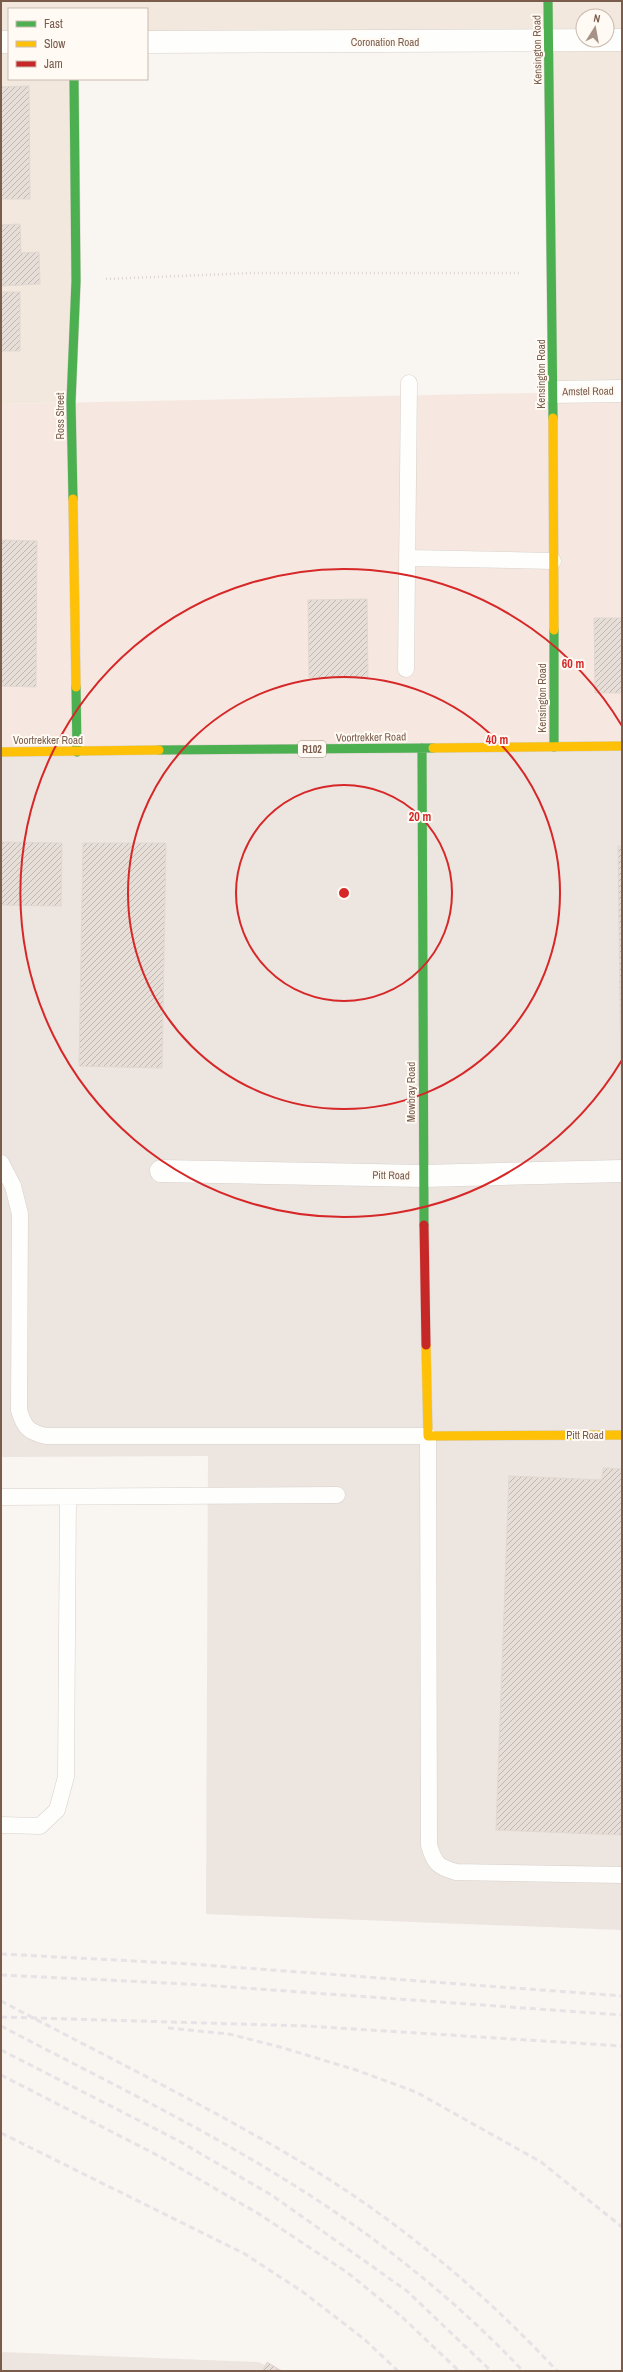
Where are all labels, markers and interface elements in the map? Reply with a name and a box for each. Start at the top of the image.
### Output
legend [8,8,148,80]
north arrow [575,8,615,48]
text: N [592,11,601,26]
street label: Kensington Road [529,15,545,85]
text: Fast [44,16,63,32]
street label: Coronation Road [351,35,419,49]
text: Slow [44,36,66,52]
text: Jam [44,56,63,72]
street label: Kensington Road [534,339,548,409]
street label: Amstel Road [561,384,614,398]
street label: Ross Street [53,392,67,440]
text: 60 m [562,656,584,672]
street label: Kensington Road [535,663,549,733]
street label: Voortrekker Road [336,729,406,745]
text: 40 m [486,732,508,748]
street label: Voortrekker Road [13,733,83,747]
road number: R102 [298,741,326,757]
text: 20 m [409,809,431,825]
centre of rings [337,886,351,900]
street label: Mowbray Road [404,1062,418,1122]
street label: Pitt Road [372,1168,410,1182]
street label: Pitt Road [566,1428,604,1442]

